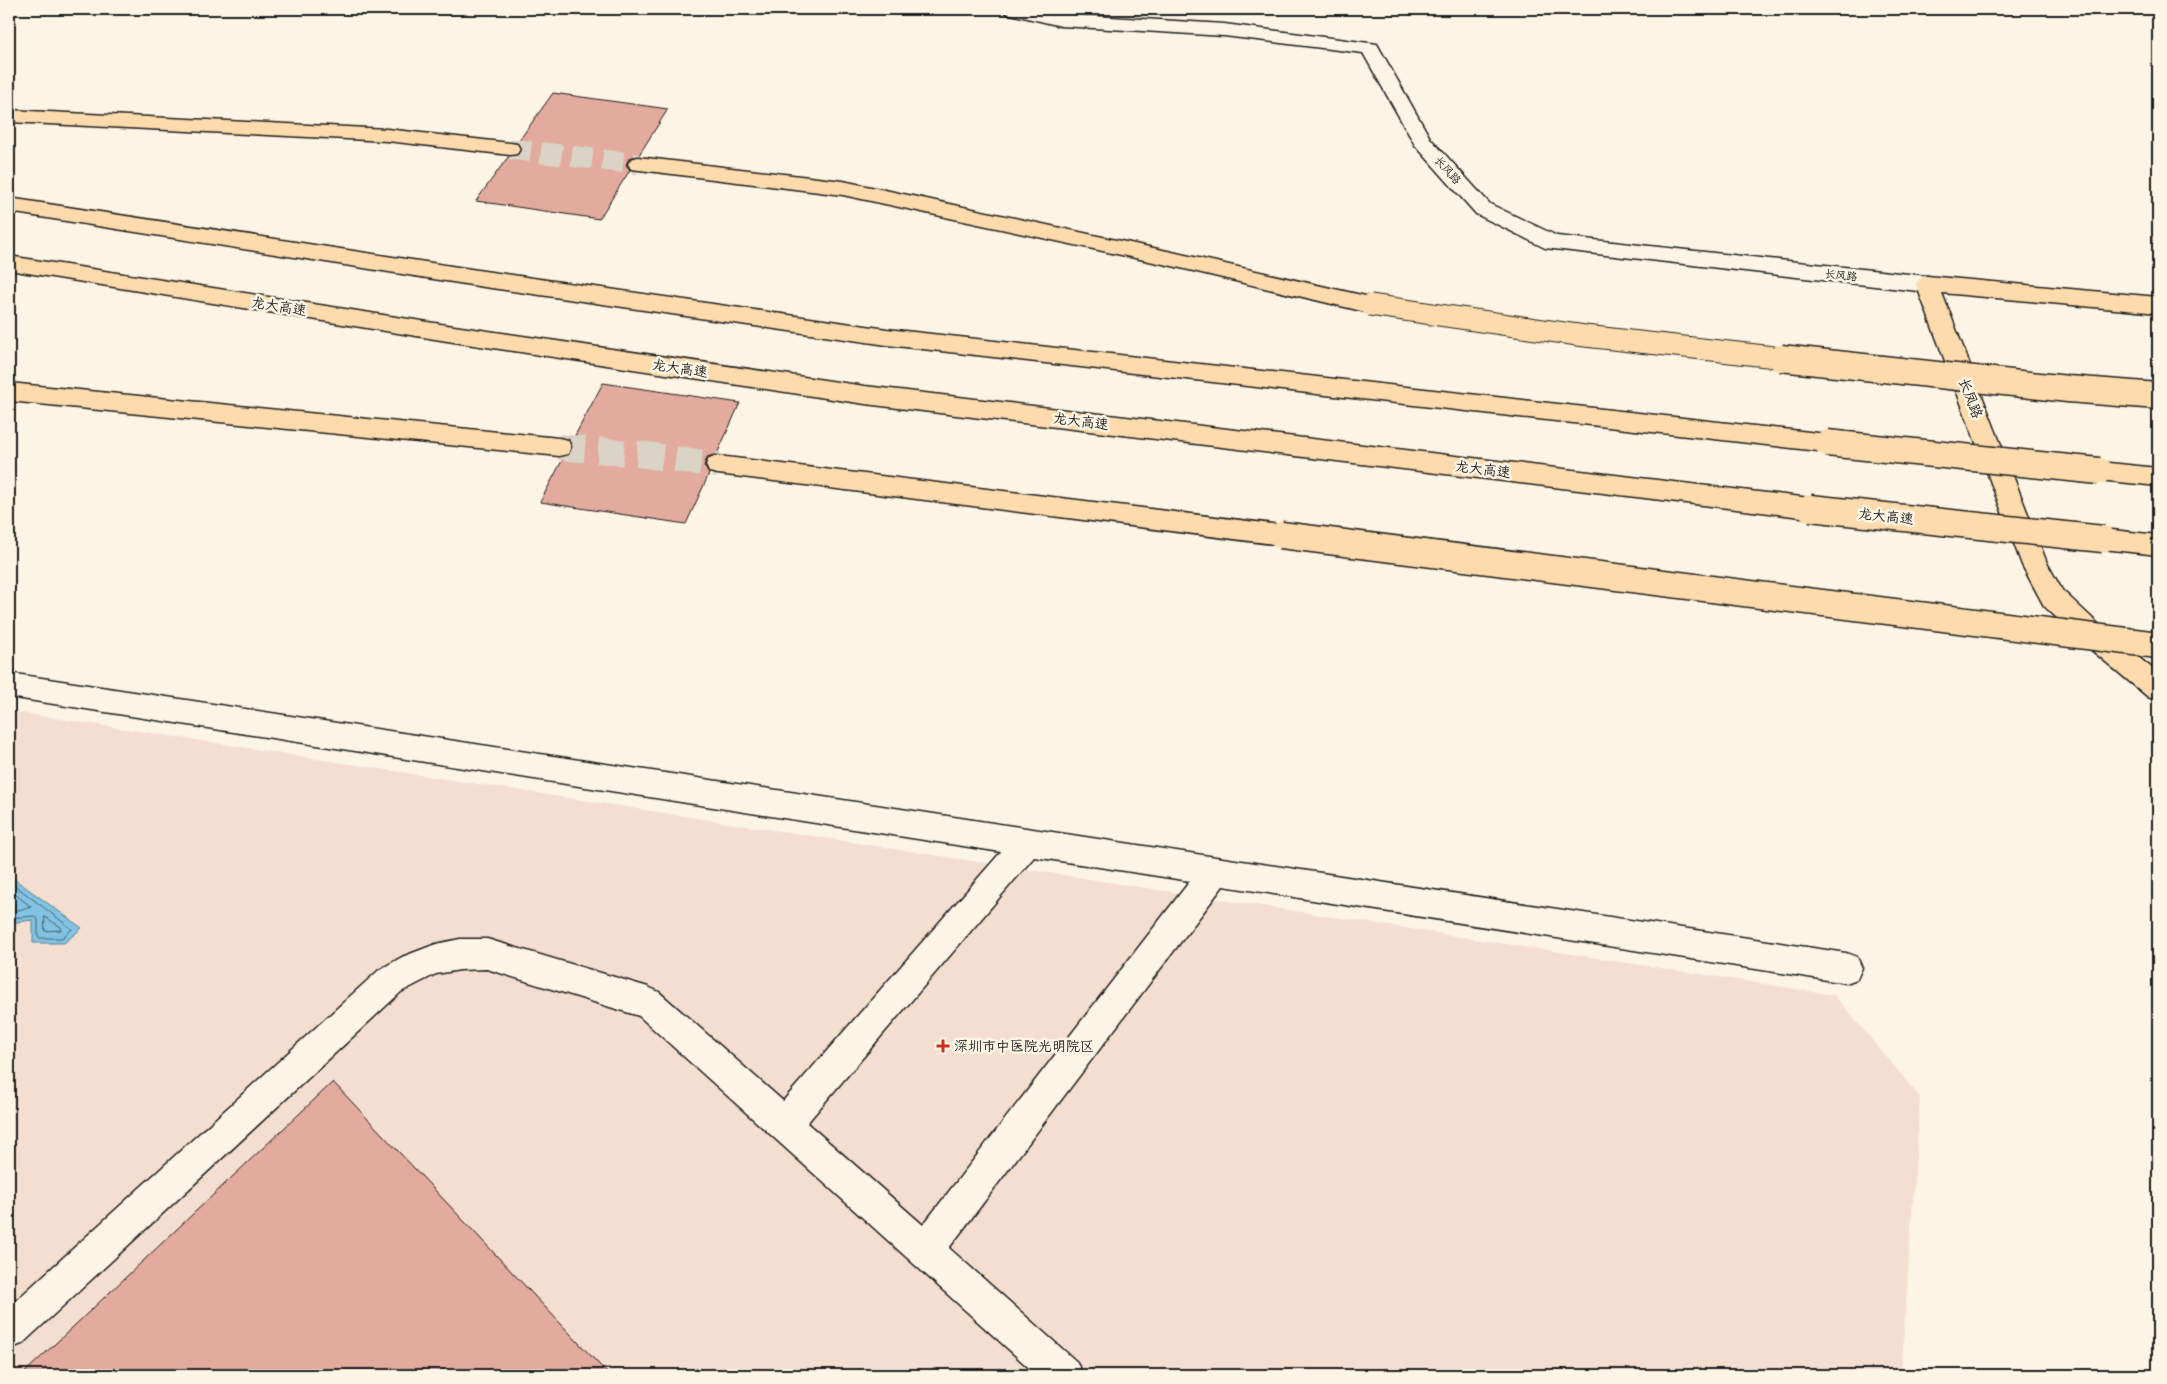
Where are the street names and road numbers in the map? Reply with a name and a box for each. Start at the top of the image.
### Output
street label: 长风路 [1431,152,1466,188]
street label: 长风路 [1824,264,1858,285]
street label: 龙大高速 [250,291,308,320]
street label: 龙大高速 [651,353,709,382]
street label: 长凤路 [1954,374,1989,421]
street label: 龙大高速 [1052,407,1110,434]
street label: 龙大高速 [1454,455,1512,482]
street label: 龙大高速 [1857,502,1915,529]

